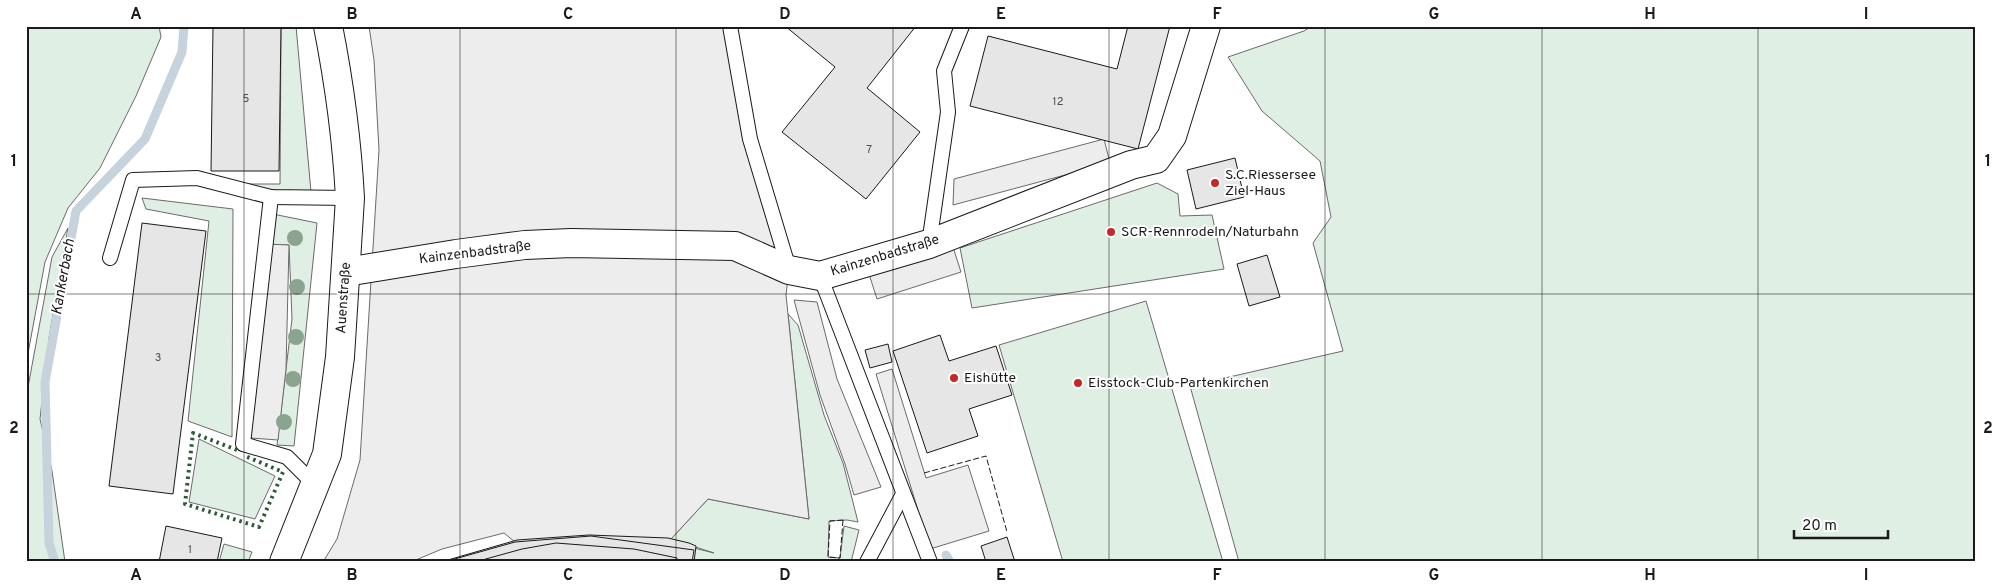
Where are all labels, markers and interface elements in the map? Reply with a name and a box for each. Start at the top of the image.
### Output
text: A [130,5,142,25]
text: B [346,5,358,25]
text: C [563,5,573,25]
text: D [779,5,791,25]
text: E [996,5,1006,25]
text: F [1212,5,1222,25]
text: G [1429,5,1439,25]
text: H [1644,5,1656,25]
text: I [1864,5,1868,25]
house number: 5 [243,92,250,106]
house number: 12 [1053,95,1063,109]
house number: 7 [866,143,872,157]
text: 1 [11,152,17,172]
text: 1 [1985,152,1991,172]
place label: S.C.Riessersee Ziel-Haus [1225,167,1316,200]
marker: S.C.Riessersee Ziel-Haus [1209,177,1221,189]
place label: SCR-Rennrodeln/Naturbahn [1121,224,1299,241]
marker: SCR-Rennrodeln/Naturbahn [1105,226,1117,238]
street label: Kainzenbadstraße [829,231,941,281]
water label: Kankerbach [48,237,80,317]
street label: Kainzenbadstraße [418,238,532,268]
street label: Auenstraße [333,262,355,334]
house number: 3 [155,351,161,365]
place label: Eishütte [964,370,1016,387]
marker: Eishütte [948,372,960,384]
place label: Eisstock-Club-Partenkirchen [1088,375,1269,392]
marker: Eisstock-Club-Partenkirchen [1072,377,1084,389]
text: 2 [9,419,19,439]
text: 2 [1983,419,1993,439]
scale bar [1794,508,1888,540]
text: 20 m [1802,517,1837,536]
house number: 1 [188,543,192,557]
text: A [130,566,142,586]
text: B [346,566,358,586]
text: C [563,566,573,586]
text: D [779,566,791,586]
text: E [996,566,1006,586]
text: F [1212,566,1222,586]
text: G [1429,566,1439,586]
text: H [1644,566,1656,586]
text: I [1864,566,1868,586]

